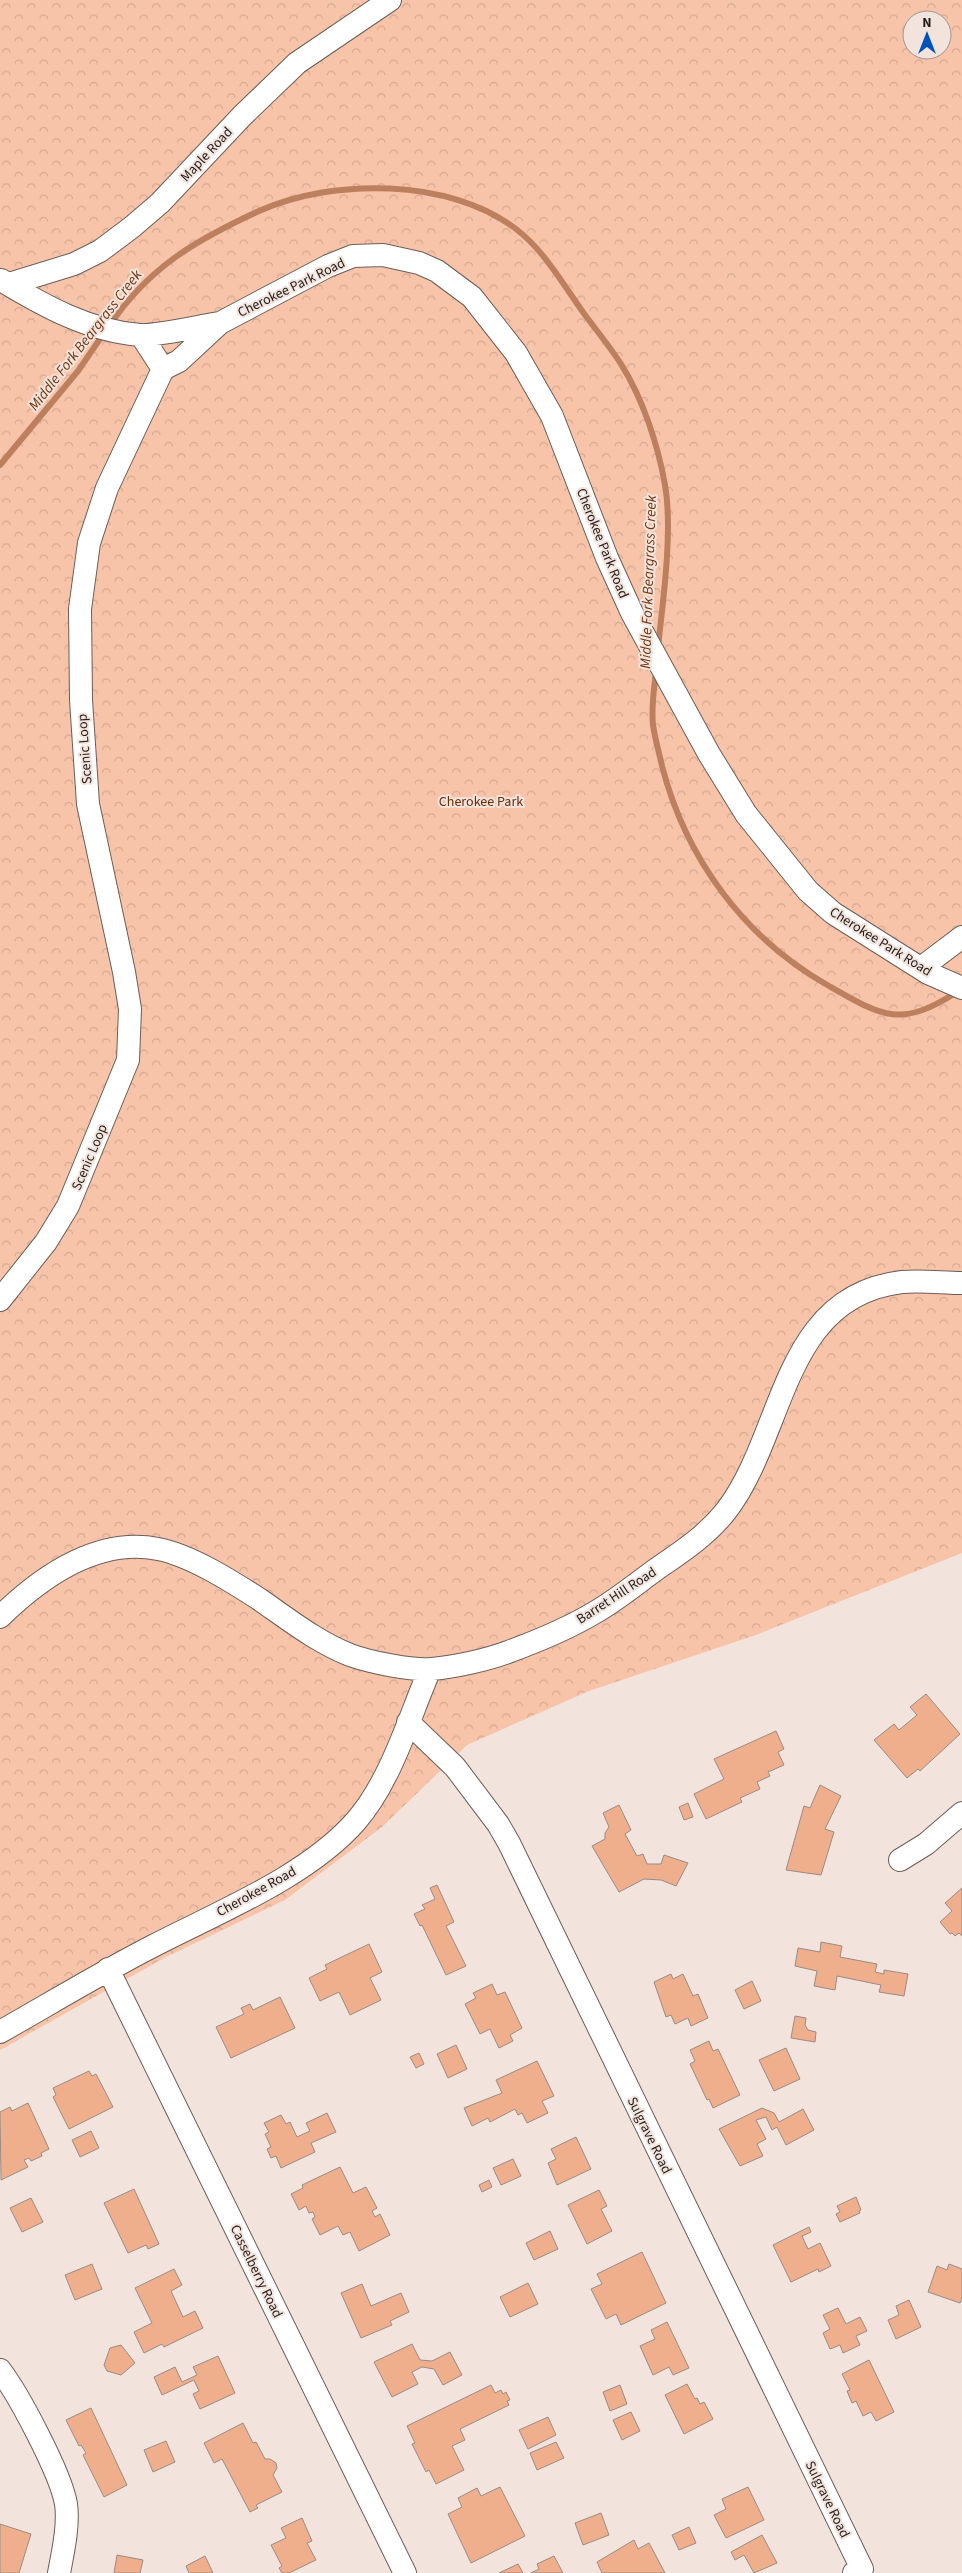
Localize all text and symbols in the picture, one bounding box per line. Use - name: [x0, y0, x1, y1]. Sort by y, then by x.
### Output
- north arrow: [902, 10, 952, 60]
- text: N: [922, 13, 932, 33]
- street label: Maple Road: [176, 123, 237, 187]
- street label: Cherokee Park Road: [234, 253, 349, 323]
- water label: Middle Fork Beargrass Creek: [24, 265, 148, 415]
- street label: Cherokee Park Road: [571, 485, 633, 601]
- water label: Middle Fork Beargrass Creek: [635, 494, 662, 669]
- street label: Scenic Loop: [73, 713, 97, 785]
- park label: Cherokee Park: [439, 792, 523, 812]
- street label: Cherokee Park Road: [825, 902, 935, 981]
- street label: Scenic Loop: [67, 1121, 113, 1194]
- street label: Barret Hill Road: [573, 1562, 660, 1629]
- street label: Cherokee Road: [213, 1862, 300, 1922]
- street label: Sulgrave Road: [622, 2093, 676, 2177]
- street label: Casselberry Road: [225, 2221, 287, 2321]
- street label: Sulgrave Road: [800, 2457, 854, 2541]

